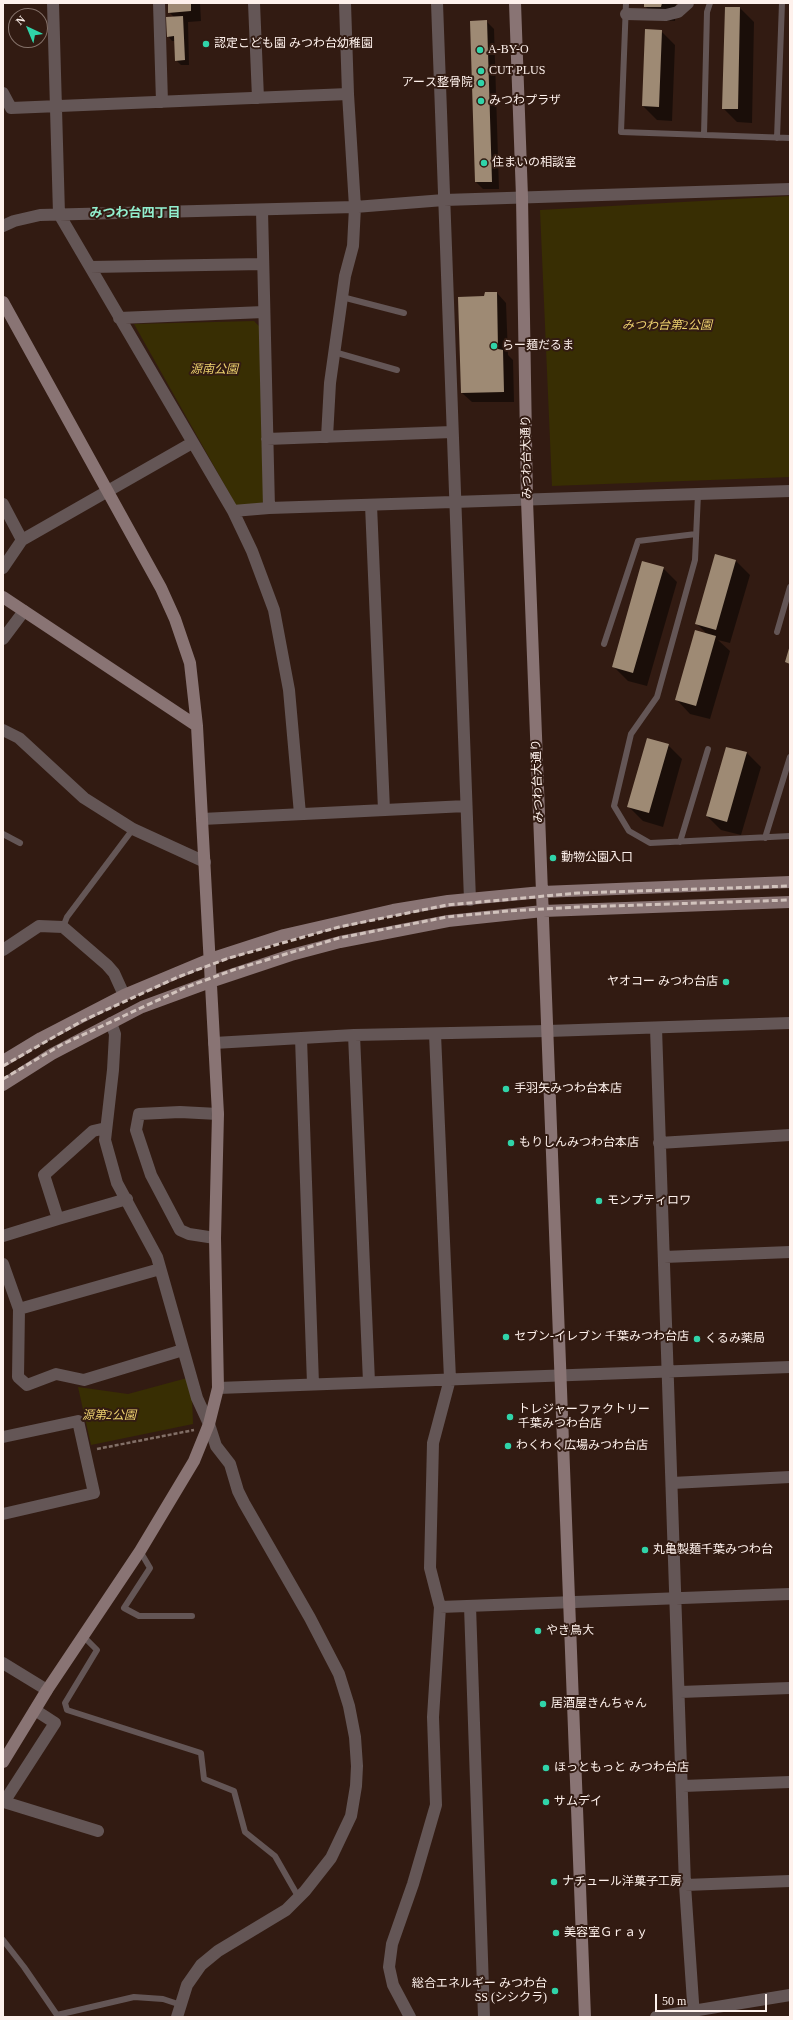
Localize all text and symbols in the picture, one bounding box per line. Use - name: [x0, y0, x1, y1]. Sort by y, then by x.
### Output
- north arrow: [8, 8, 48, 48]
- text: N: [13, 13, 27, 27]
- place label: 認定こども園 みつわ台幼稚園: [214, 37, 373, 51]
- marker: 認定こども園 みつわ台幼稚園: [201, 39, 211, 49]
- place label: A-BY-O: [488, 43, 529, 57]
- marker: A-BY-O: [475, 45, 485, 55]
- place label: CUT PLUS: [489, 64, 545, 78]
- marker: CUT PLUS: [476, 66, 486, 76]
- place label: アース整骨院: [402, 76, 473, 90]
- marker: アース整骨院: [476, 78, 486, 88]
- place label: みつわプラザ: [489, 94, 561, 108]
- marker: みつわプラザ: [476, 96, 486, 106]
- place label: 住まいの相談室: [492, 156, 576, 170]
- marker: 住まいの相談室: [479, 158, 489, 168]
- district label: みつわ台四丁目: [90, 206, 180, 222]
- park label: みつわ台第2公園: [622, 319, 712, 333]
- place label: らー麺だるま: [502, 339, 574, 353]
- marker: らー麺だるま: [489, 341, 499, 351]
- park label: 源南公園: [190, 363, 238, 377]
- street label: みつわ台大通り: [519, 415, 535, 499]
- street label: みつわ台大通り: [529, 739, 547, 823]
- place label: 動物公園入口: [561, 851, 633, 865]
- marker: 動物公園入口: [548, 853, 558, 863]
- place label: ヤオコー みつわ台店: [607, 975, 718, 989]
- marker: ヤオコー みつわ台店: [721, 977, 731, 987]
- place label: 手羽矢みつわ台本店: [514, 1082, 622, 1096]
- marker: 手羽矢みつわ台本店: [501, 1084, 511, 1094]
- place label: もりしんみつわ台本店: [519, 1136, 639, 1150]
- marker: もりしんみつわ台本店: [506, 1138, 516, 1148]
- place label: モンプティロワ: [607, 1194, 691, 1208]
- marker: モンプティロワ: [594, 1196, 604, 1206]
- place label: セブン-イレブン 千葉みつわ台店: [514, 1330, 689, 1344]
- marker: セブン-イレブン 千葉みつわ台店: [501, 1332, 511, 1342]
- place label: くるみ薬局: [705, 1332, 765, 1346]
- marker: くるみ薬局: [692, 1334, 702, 1344]
- place label: トレジャーファクトリー 千葉みつわ台店: [518, 1403, 650, 1431]
- park label: 源第2公園: [82, 1409, 136, 1423]
- marker: トレジャーファクトリー 千葉みつわ台店: [505, 1412, 515, 1422]
- place label: わくわく広場みつわ台店: [516, 1439, 648, 1453]
- marker: わくわく広場みつわ台店: [503, 1441, 513, 1451]
- place label: 丸亀製麺千葉みつわ台: [653, 1543, 773, 1557]
- marker: 丸亀製麺千葉みつわ台: [640, 1545, 650, 1555]
- place label: やき鳥大: [546, 1624, 594, 1638]
- marker: やき鳥大: [533, 1626, 543, 1636]
- place label: 居酒屋きんちゃん: [551, 1697, 647, 1711]
- marker: 居酒屋きんちゃん: [538, 1699, 548, 1709]
- place label: ほっともっと みつわ台店: [554, 1761, 689, 1775]
- marker: ほっともっと みつわ台店: [541, 1763, 551, 1773]
- place label: サムデイ: [554, 1795, 602, 1809]
- marker: サムデイ: [541, 1797, 551, 1807]
- place label: ナチュール洋菓子工房: [562, 1875, 682, 1889]
- marker: ナチュール洋菓子工房: [549, 1877, 559, 1887]
- place label: 美容室Ｇｒａｙ: [564, 1926, 648, 1940]
- marker: 美容室Ｇｒａｙ: [551, 1928, 561, 1938]
- place label: 総合エネルギー みつわ台 SS (シシクラ): [412, 1977, 547, 2005]
- marker: 総合エネルギー みつわ台 SS (シシクラ): [550, 1986, 560, 1996]
- scale bar: [657, 1986, 769, 2012]
- text: 50 m: [662, 1994, 686, 2008]

